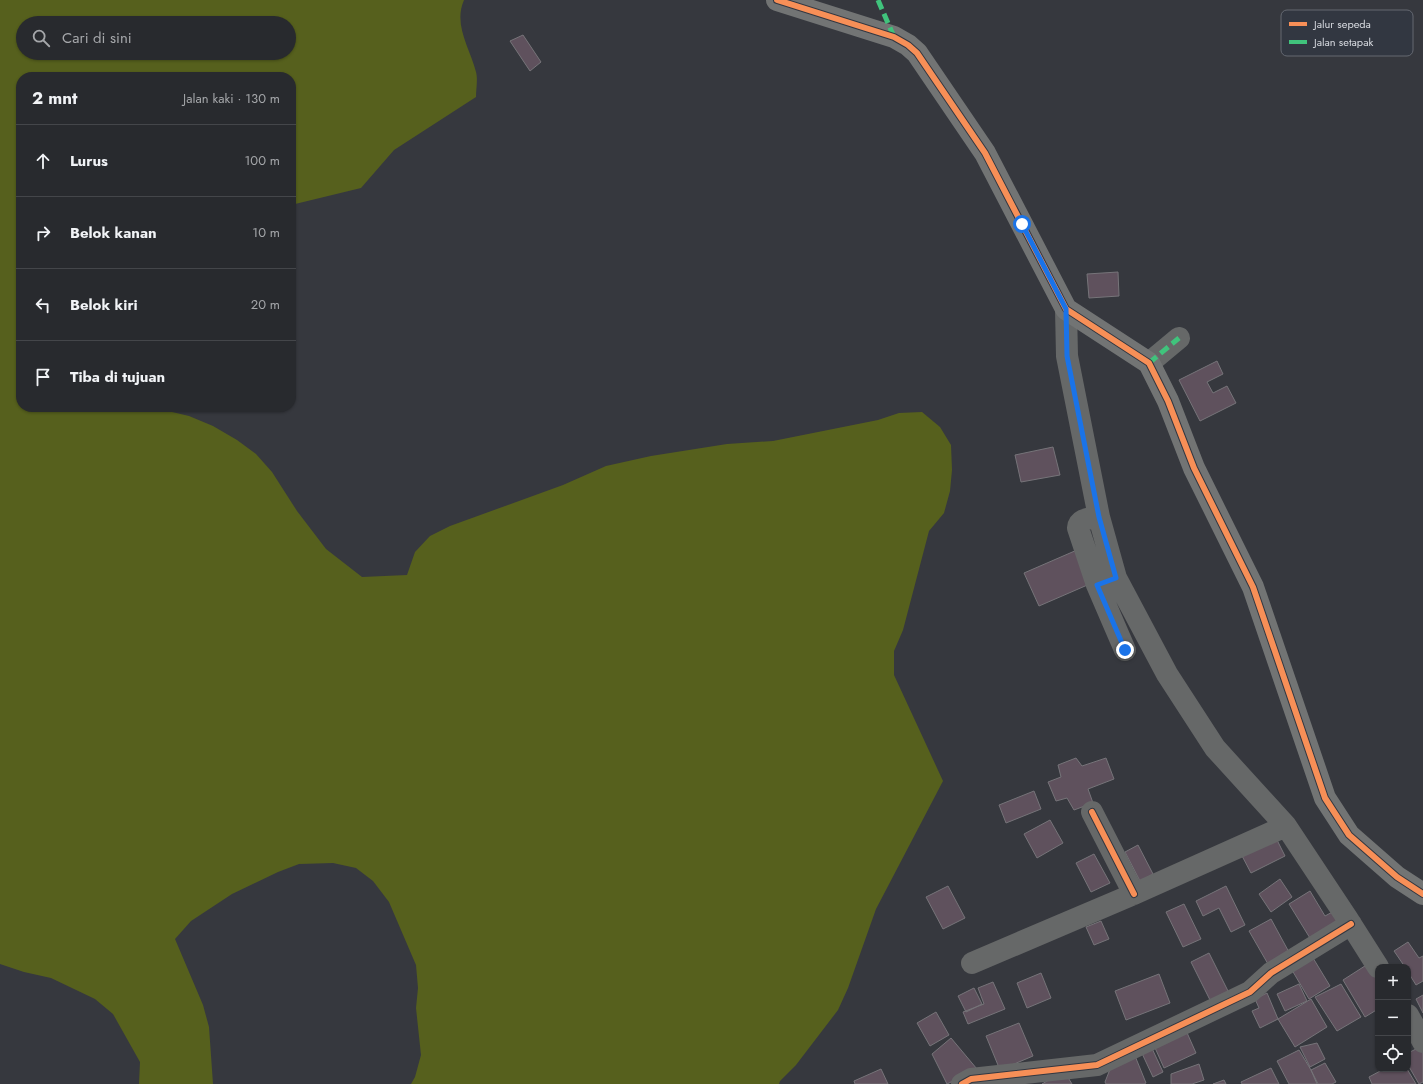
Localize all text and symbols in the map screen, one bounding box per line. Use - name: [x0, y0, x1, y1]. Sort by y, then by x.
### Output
- legend: [1281, 10, 1413, 56]
- search box: [16, 16, 296, 60]
- text: Jalur sepeda: [1312, 16, 1371, 32]
- icon: search: [30, 27, 52, 49]
- text: Cari di sini: [62, 27, 132, 49]
- text: Jalan setapak: [1312, 34, 1373, 50]
- text: 2 mnt: [32, 86, 77, 110]
- text: Jalan kaki · 130 m: [183, 89, 280, 108]
- icon: ahead: [32, 150, 54, 172]
- text: Lurus: [70, 150, 108, 172]
- text: 100 m: [245, 151, 280, 170]
- route start: [1013, 215, 1031, 233]
- icon: right: [32, 222, 54, 244]
- text: Belok kanan: [70, 222, 157, 244]
- text: 10 m: [252, 223, 280, 242]
- icon: left: [32, 294, 54, 316]
- text: Belok kiri: [70, 294, 138, 316]
- text: 20 m: [251, 295, 280, 314]
- icon: arrive: [32, 366, 54, 388]
- text: Tiba di tujuan: [70, 366, 165, 388]
- route end: [1116, 641, 1134, 659]
- map controls: [1375, 964, 1411, 1072]
- button: +: [1375, 964, 1411, 1000]
- button: −: [1375, 1000, 1411, 1036]
- button: locate: [1375, 1036, 1411, 1072]

